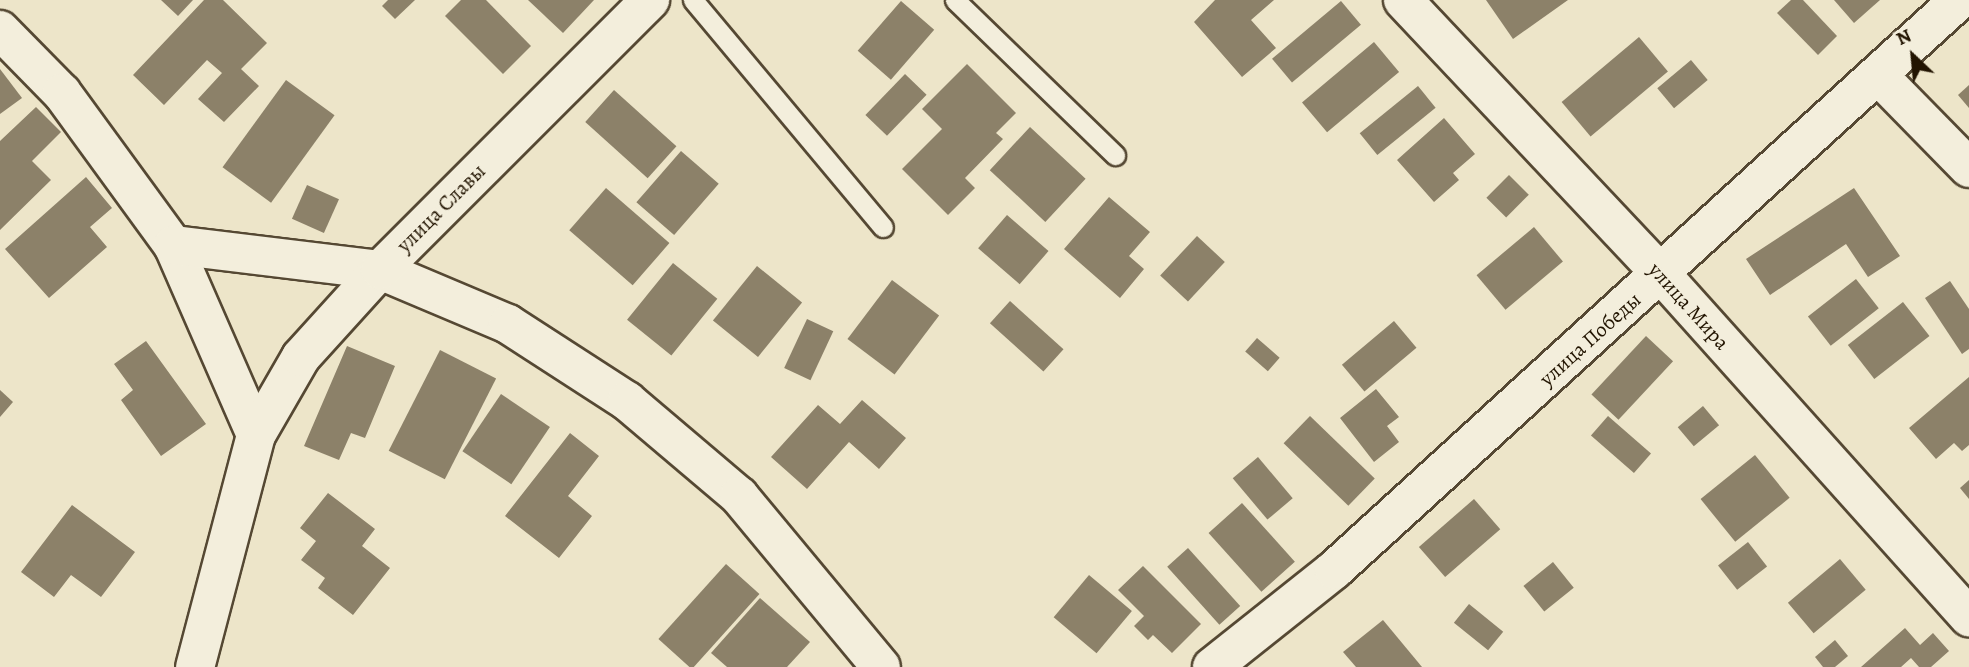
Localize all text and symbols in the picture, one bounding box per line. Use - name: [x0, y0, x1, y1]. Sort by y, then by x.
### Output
- north arrow: [1878, 21, 1948, 91]
- text: N: [1892, 22, 1916, 52]
- street label: улица Славы: [391, 158, 491, 258]
- street label: улица Мира: [1643, 257, 1735, 355]
- street label: улица Победы: [1534, 287, 1646, 391]

